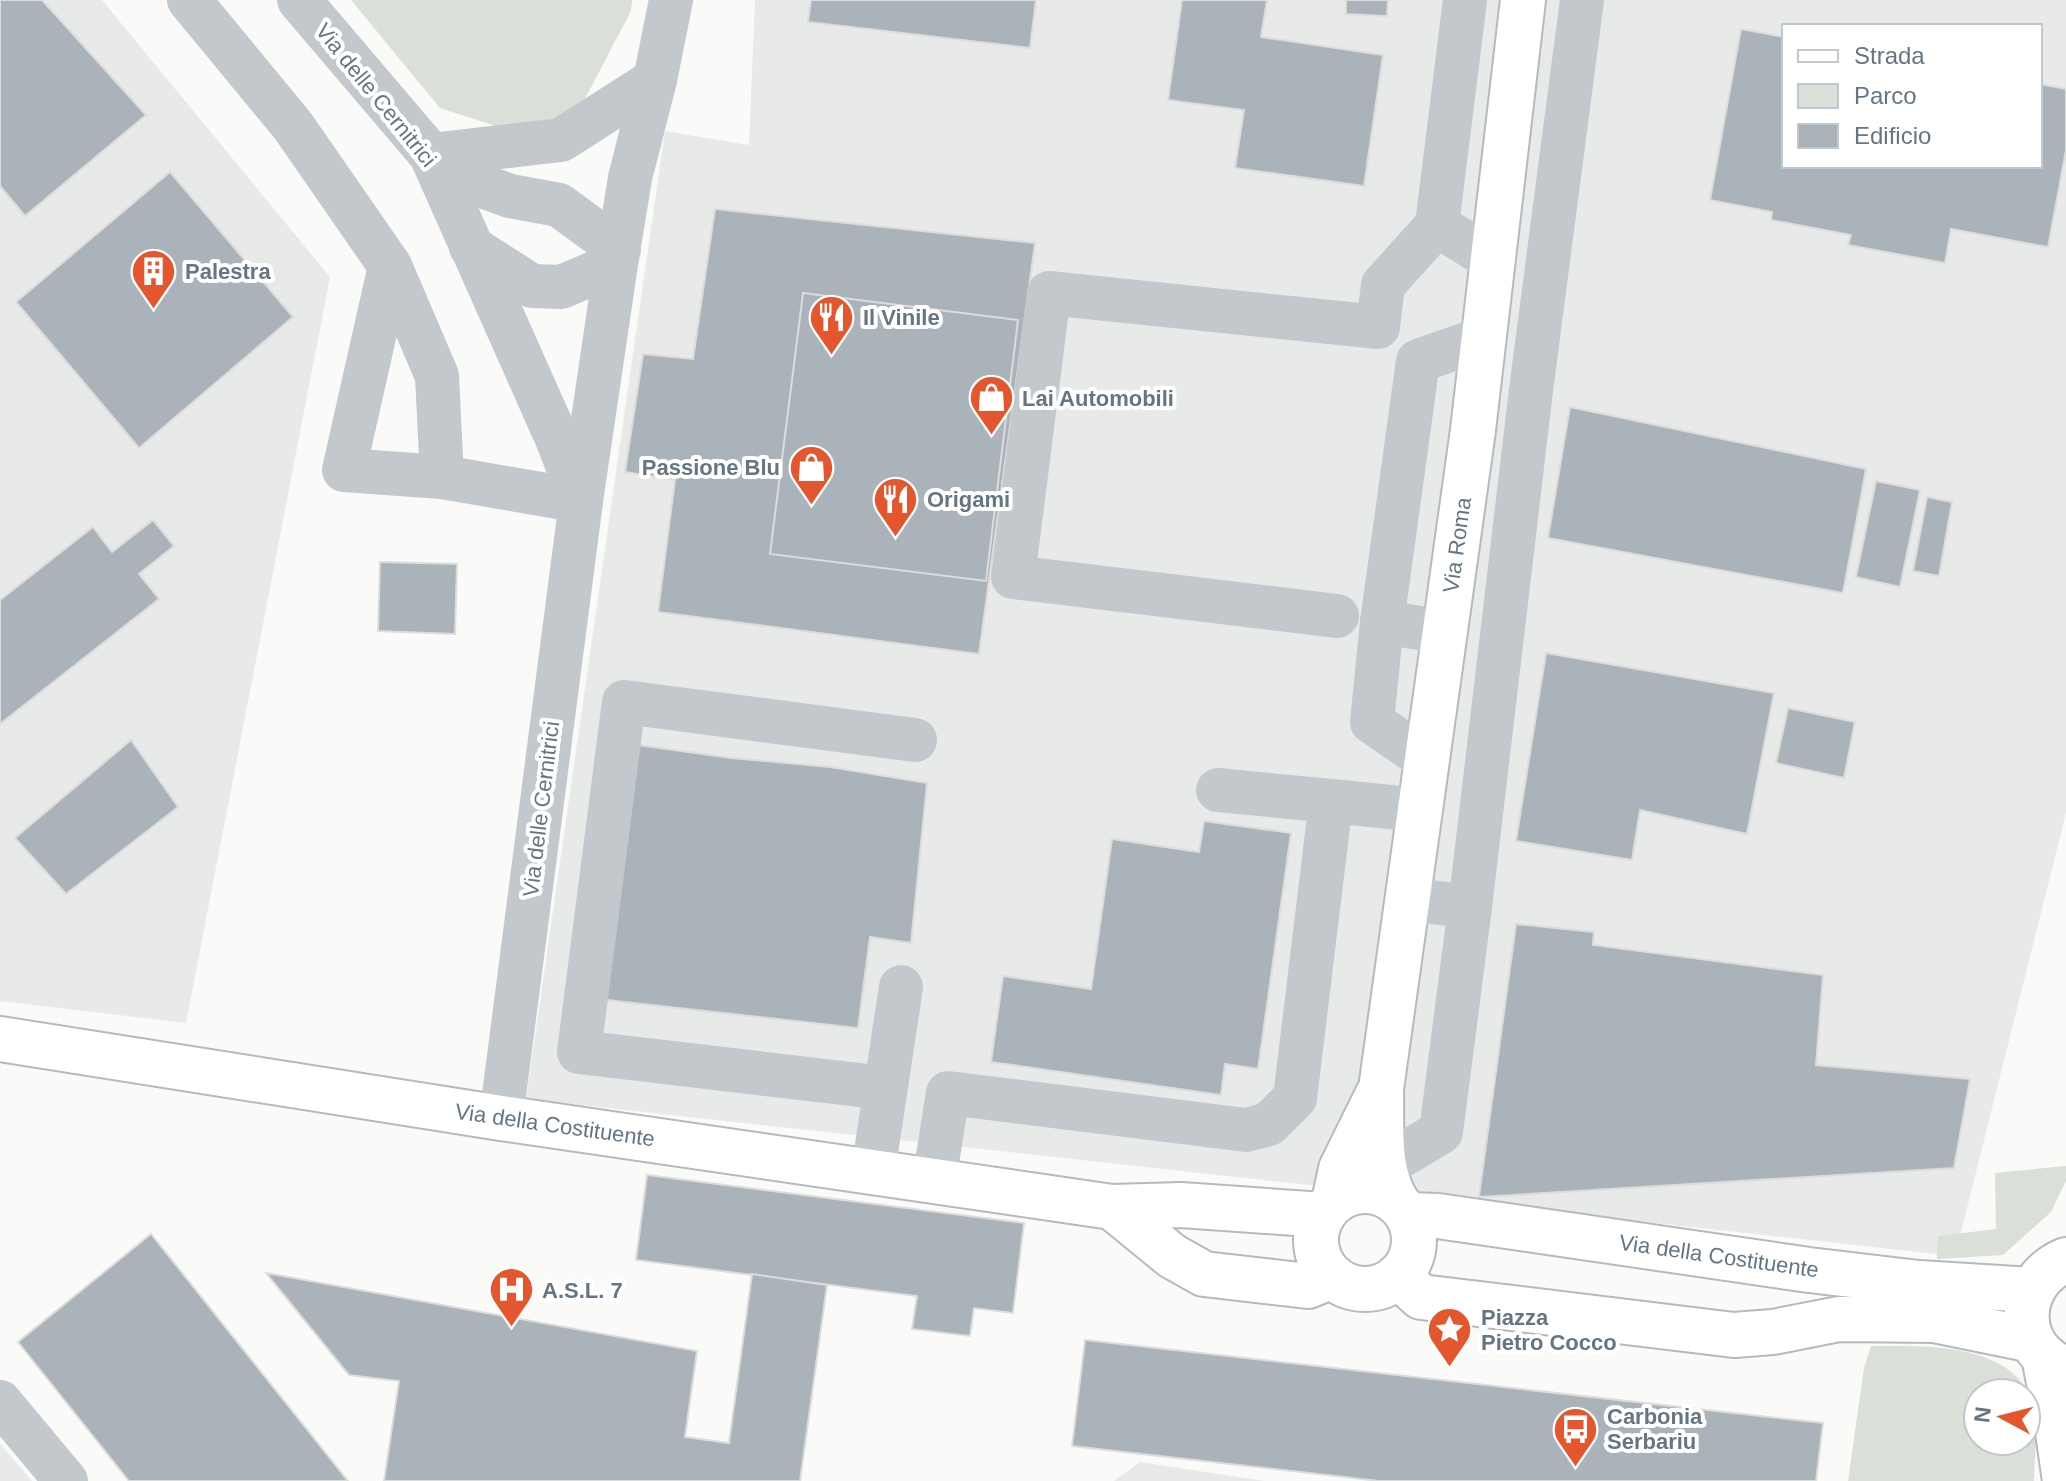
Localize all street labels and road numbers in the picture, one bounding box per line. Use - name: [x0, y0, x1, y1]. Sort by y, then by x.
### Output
- street label: Via delle Cernitrici: [311, 18, 441, 172]
- street label: Via Roma: [1438, 495, 1476, 594]
- street label: Via delle Cernitrici: [518, 720, 564, 898]
- street label: Via della Costituente: [454, 1099, 656, 1151]
- street label: Via della Costituente: [1618, 1230, 1820, 1282]

